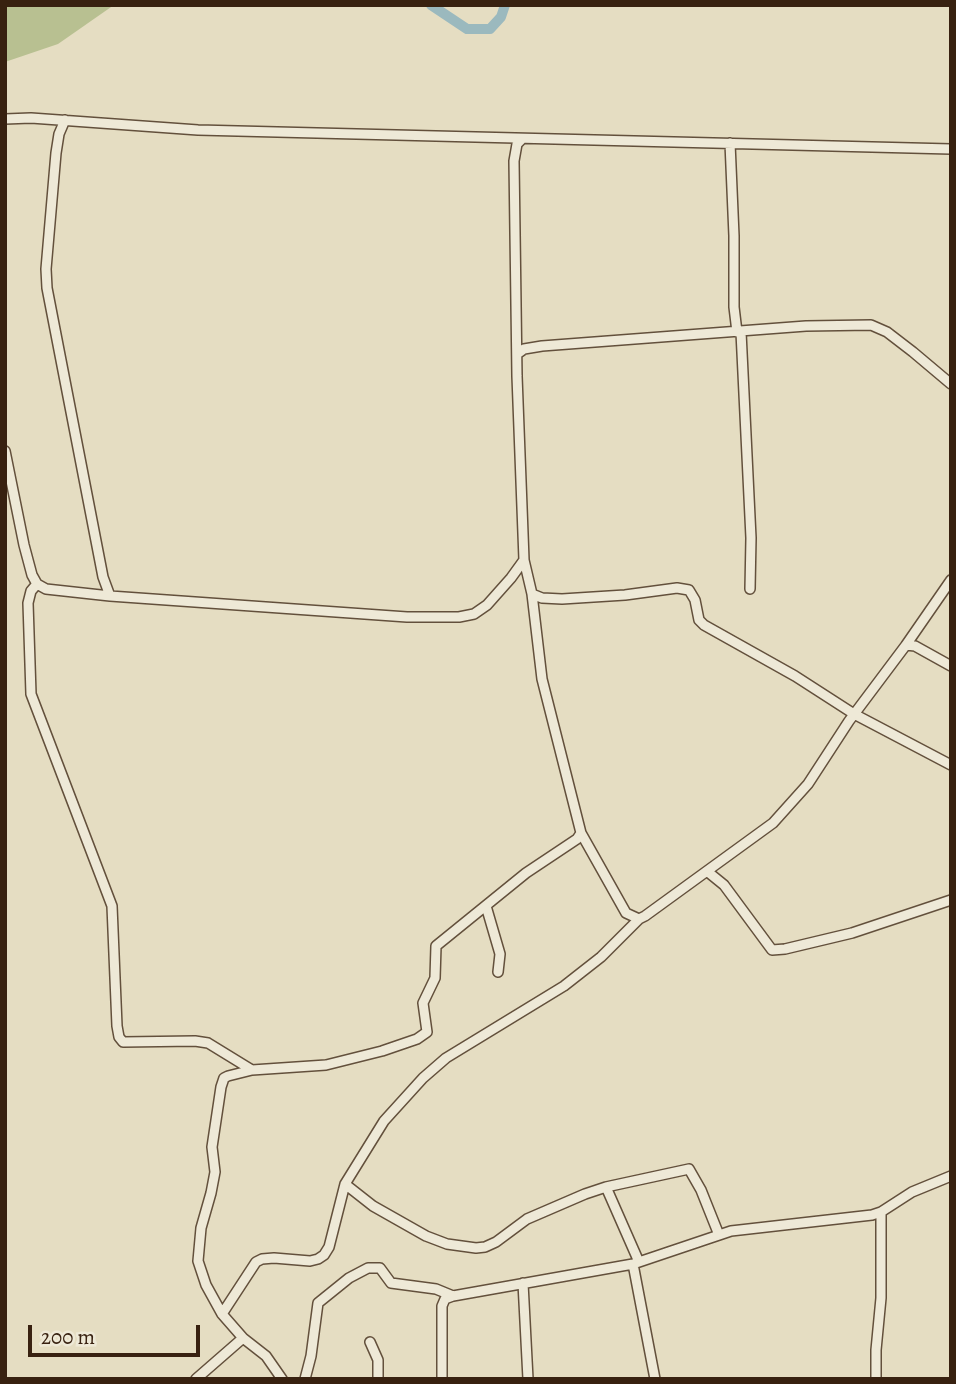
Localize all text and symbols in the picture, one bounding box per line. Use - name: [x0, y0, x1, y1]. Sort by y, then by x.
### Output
- scale bar: [32, 1310, 203, 1354]
- text: 200 m: [41, 1323, 95, 1351]

